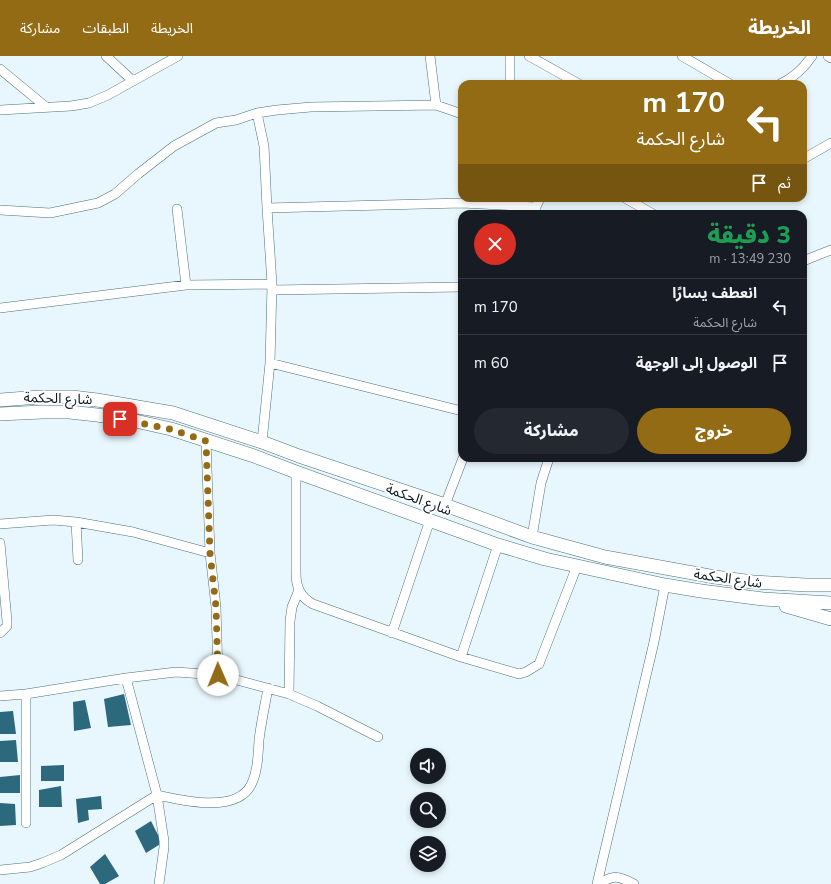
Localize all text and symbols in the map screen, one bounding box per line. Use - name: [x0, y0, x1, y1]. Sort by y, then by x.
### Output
- text: الخريطة: [748, 15, 811, 41]
- text: مشاركة: [20, 19, 60, 38]
- text: الطبقات: [82, 19, 129, 38]
- text: الخريطة: [151, 19, 193, 38]
- text: 170 m: [642, 84, 725, 122]
- icon: left: [739, 96, 791, 148]
- text: شارع الحكمة: [637, 127, 725, 151]
- icon: arrive: [748, 172, 770, 194]
- text: ثم: [778, 173, 791, 193]
- text: 3 دقيقة: [707, 219, 791, 251]
- button: close: [474, 223, 516, 265]
- text: 230 m · 13:49: [709, 250, 791, 268]
- text: انعطف يسارًا: [672, 283, 757, 303]
- icon: left: [769, 296, 791, 318]
- text: 170 m: [474, 297, 518, 317]
- text: شارع الحكمة: [693, 314, 757, 332]
- icon: arrive: [769, 352, 791, 374]
- text: 60 m: [474, 353, 509, 373]
- text: الوصول إلى الوجهة: [636, 353, 757, 373]
- street label: شارع الحكمة: [23, 388, 93, 410]
- pin: [103, 402, 137, 436]
- icon: arrive: [109, 408, 131, 430]
- button: مشاركة: [474, 408, 629, 454]
- button: خروج: [637, 408, 791, 454]
- street label: شارع الحكمة: [383, 479, 454, 521]
- street label: شارع الحكمة: [692, 564, 763, 594]
- position arrow: [197, 654, 239, 696]
- map controls: [410, 748, 446, 872]
- button: sound: [410, 748, 446, 784]
- button: search: [410, 792, 446, 828]
- button: layers: [410, 836, 446, 872]

